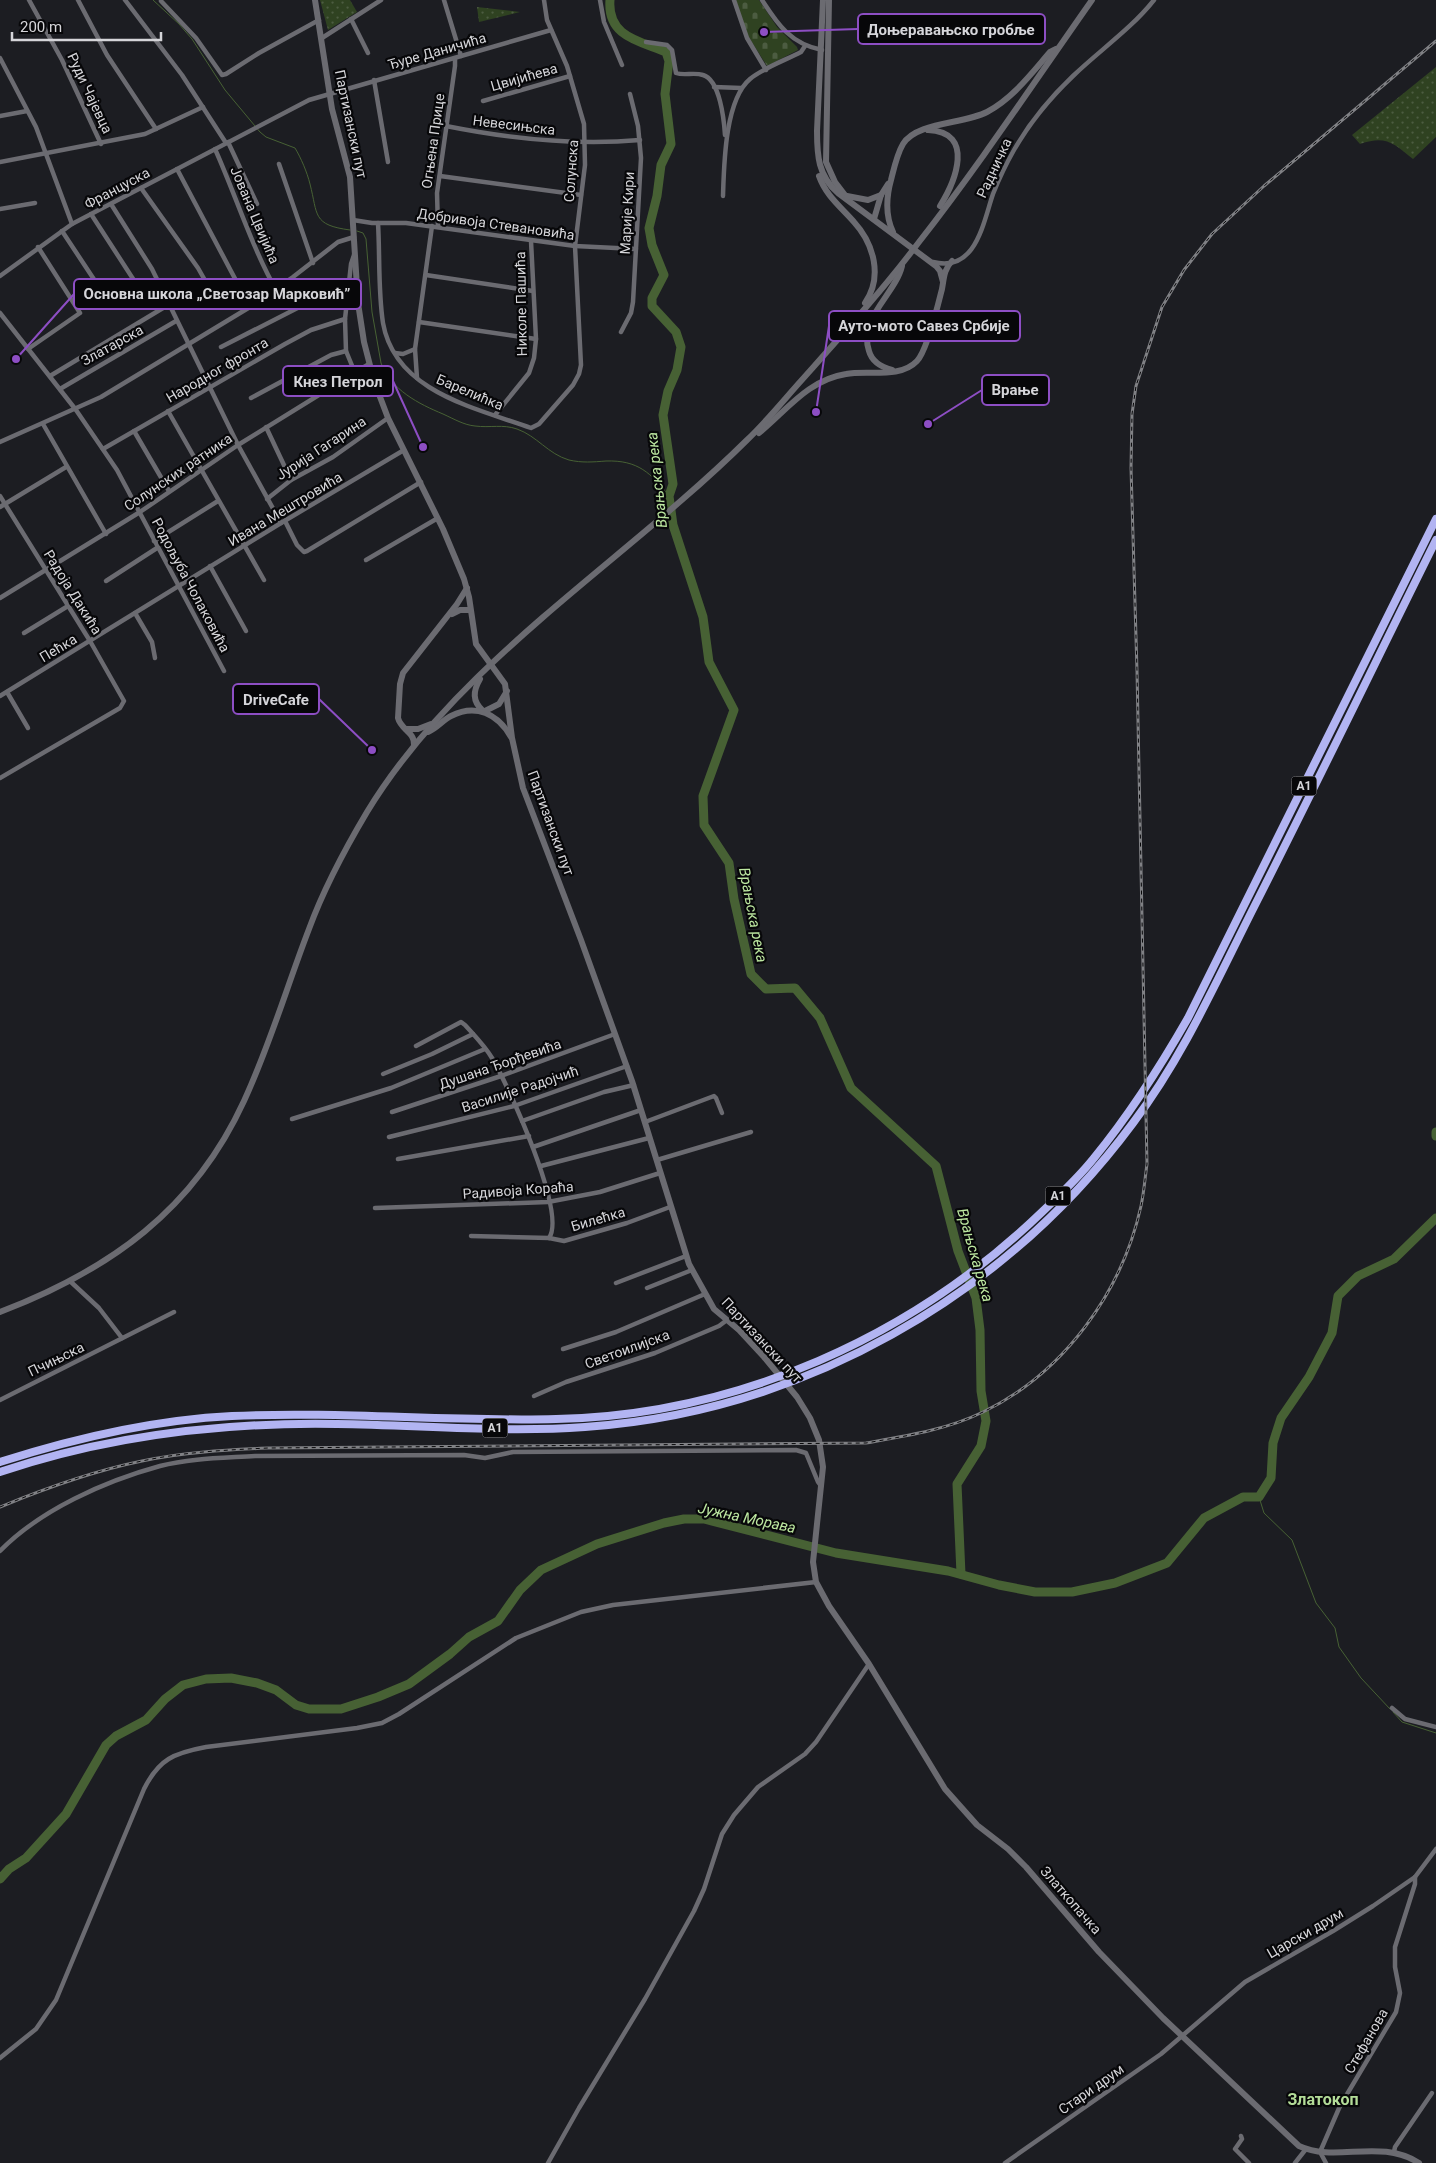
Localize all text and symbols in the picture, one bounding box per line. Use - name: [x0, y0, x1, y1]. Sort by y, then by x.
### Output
- scale bar: [12, 10, 161, 42]
- callout: Доњеравањско гробље: [858, 14, 1045, 44]
- text: 200 m: [20, 18, 62, 36]
- text: Доњеравањско гробље: [867, 21, 1035, 39]
- street label: Ђуре Даничића: [386, 29, 488, 73]
- street label: Руди Чајевца: [64, 50, 116, 136]
- street label: Цвијићева: [489, 60, 559, 94]
- street label: Партизански пут: [332, 68, 370, 180]
- street label: Огњена Прице: [418, 92, 448, 190]
- street label: Невесињска: [472, 112, 556, 138]
- street label: Радничка: [973, 136, 1015, 200]
- street label: Солунска: [561, 139, 581, 203]
- street label: Француска: [82, 164, 152, 212]
- street label: Јована Цвијића: [227, 164, 283, 266]
- street label: Марије Кири: [617, 171, 637, 255]
- street label: Добривоја Стевановића: [416, 205, 576, 243]
- street label: Николе Пашића: [512, 251, 530, 357]
- callout: Основна школа „Светозар Марковић”: [74, 279, 361, 309]
- text: Основна школа „Светозар Марковић”: [84, 285, 350, 303]
- callout: Ауто-мото Савез Србије: [829, 311, 1020, 341]
- text: Ауто-мото Савез Србије: [838, 317, 1010, 335]
- street label: Златарска: [78, 321, 146, 369]
- street label: Народног фронта: [163, 334, 271, 406]
- callout: Кнез Петрол: [283, 366, 393, 396]
- street label: Барелићка: [434, 371, 506, 413]
- text: Кнез Петрол: [293, 373, 383, 391]
- callout: Врање: [982, 375, 1049, 405]
- text: Врање: [991, 381, 1039, 399]
- street label: Јурија Гагарина: [273, 413, 369, 483]
- street label: Солунских ратника: [121, 430, 235, 514]
- water label: Врањска река: [643, 431, 671, 529]
- street label: Ивана Мештровића: [225, 469, 345, 549]
- street label: Родољуба Чолаковића: [149, 515, 233, 655]
- street label: Радоја Дакића: [41, 547, 105, 637]
- street label: Пећка: [37, 631, 79, 665]
- callout: DriveCafe: [233, 684, 319, 714]
- text: DriveCafe: [243, 691, 309, 709]
- street label: Партизански пут: [525, 768, 577, 878]
- road number: A1: [1292, 776, 1316, 796]
- water label: Врањска река: [735, 866, 771, 964]
- street label: Душана Ђорђевића: [437, 1036, 563, 1092]
- street label: Василије Радојчић: [460, 1063, 580, 1115]
- street label: Радивоја Кораћа: [462, 1178, 574, 1202]
- road number: A1: [1046, 1186, 1070, 1206]
- street label: Билећка: [569, 1204, 627, 1234]
- water label: Врањска река: [953, 1206, 997, 1304]
- street label: Партизански пут: [718, 1294, 806, 1386]
- street label: Светоилијска: [582, 1326, 672, 1372]
- street label: Пчињска: [25, 1339, 87, 1379]
- road number: A1: [482, 1419, 508, 1438]
- water label: Јужна Морава: [697, 1499, 798, 1537]
- street label: Златкопачка: [1037, 1863, 1105, 1937]
- street label: Царски друм: [1264, 1905, 1346, 1961]
- street label: Стефанова: [1341, 2006, 1391, 2076]
- street label: Стари друм: [1055, 2061, 1127, 2117]
- district label: Златокоп: [1287, 2090, 1359, 2109]

